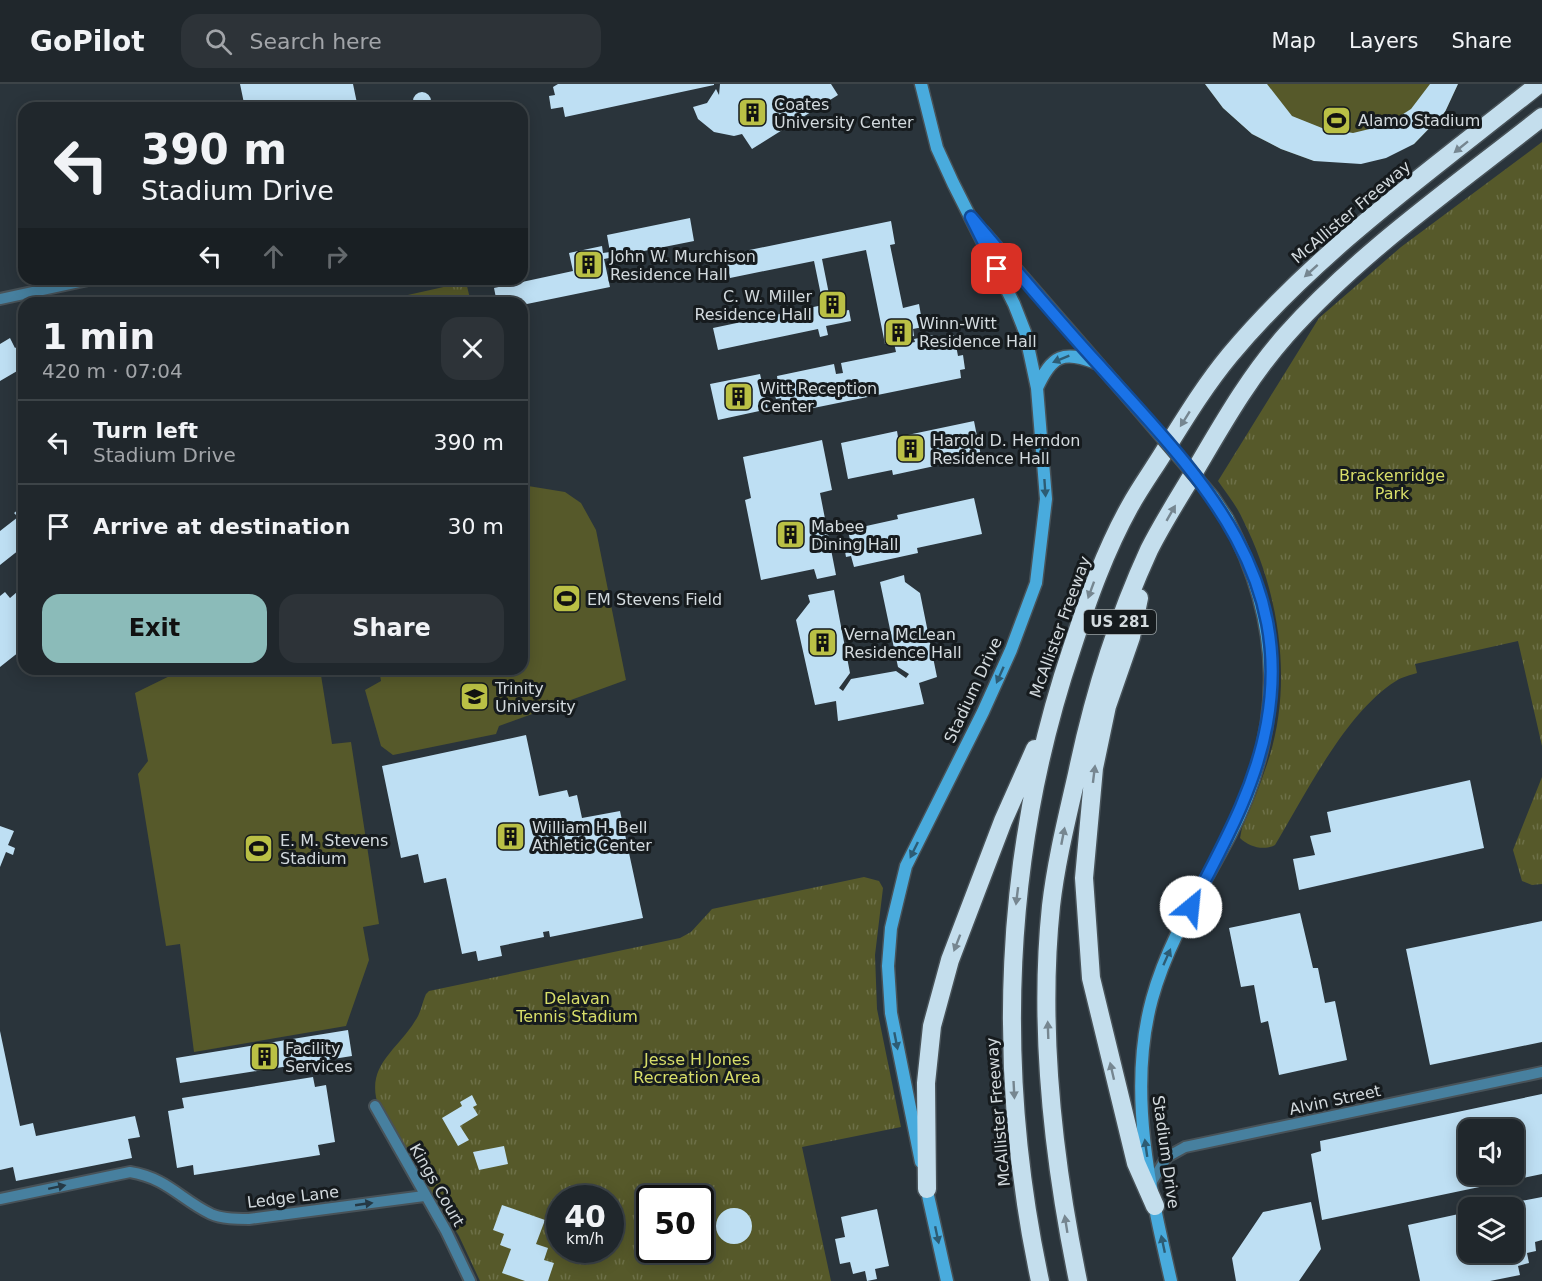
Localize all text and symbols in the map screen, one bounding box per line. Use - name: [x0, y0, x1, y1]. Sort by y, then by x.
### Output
- search box: [181, 14, 601, 68]
- text: GoPilot: [30, 25, 145, 58]
- icon: search: [202, 25, 235, 58]
- text: Search here: [250, 29, 382, 54]
- text: Map: [1272, 29, 1316, 53]
- text: Layers: [1349, 29, 1418, 53]
- text: Share: [1451, 29, 1512, 53]
- place label: Coates University Center: [774, 95, 914, 132]
- building icon: Coates University Center: [737, 97, 769, 129]
- sports icon: Alamo Stadium: [1321, 104, 1353, 136]
- place label: Alamo Stadium: [1358, 111, 1480, 130]
- text: 390 m: [141, 125, 287, 174]
- icon: left: [42, 126, 120, 204]
- one-way arrow: [1453, 140, 1469, 153]
- street label: McAllister Freeway: [1288, 157, 1414, 267]
- text: Stadium Drive: [141, 175, 334, 206]
- icon: left: [194, 240, 227, 273]
- icon: ahead: [257, 240, 290, 273]
- icon: right: [320, 240, 353, 273]
- pin: [971, 243, 1022, 294]
- place label: John W. Murchison Residence Hall: [609, 247, 756, 284]
- building icon: John W. Murchison Residence Hall: [573, 249, 605, 281]
- icon: arrive: [980, 252, 1013, 285]
- one-way arrow: [1303, 264, 1318, 278]
- place label: C. W. Miller Residence Hall: [694, 287, 812, 324]
- building icon: C. W. Miller Residence Hall: [817, 289, 849, 321]
- place label: Winn-Witt Residence Hall: [919, 314, 1037, 351]
- text: 1 min: [42, 316, 155, 357]
- building icon: Winn-Witt Residence Hall: [882, 316, 914, 348]
- button: close: [441, 317, 504, 380]
- one-way arrow: [1051, 355, 1069, 365]
- text: 420 m · 07:04: [42, 359, 183, 383]
- place label: Witt Reception Center: [760, 379, 877, 416]
- building icon: Witt Reception Center: [723, 381, 755, 413]
- one-way arrow: [1179, 411, 1190, 427]
- text: Turn left: [93, 418, 198, 443]
- icon: left: [42, 426, 75, 459]
- text: 390 m: [434, 430, 504, 455]
- place label: Harold D. Herndon Residence Hall: [932, 431, 1080, 468]
- building icon: Harold D. Herndon Residence Hall: [895, 433, 927, 465]
- text: Stadium Drive: [93, 443, 236, 467]
- park label: Brackenridge Park: [1339, 466, 1445, 503]
- one-way arrow: [1040, 478, 1050, 497]
- one-way arrow: [1165, 505, 1176, 521]
- icon: arrive: [42, 510, 75, 543]
- text: Arrive at destination: [93, 514, 350, 539]
- text: 30 m: [448, 514, 504, 539]
- place label: Mabee Dining Hall: [811, 517, 898, 554]
- building icon: Mabee Dining Hall: [774, 519, 806, 551]
- street label: McAllister Freeway: [1026, 554, 1094, 700]
- one-way arrow: [1086, 581, 1096, 599]
- sports icon: EM Stevens Field: [550, 583, 582, 615]
- place label: EM Stevens Field: [587, 590, 722, 609]
- button: Exit: [42, 594, 267, 663]
- button: Share: [279, 594, 504, 663]
- road number: US 281: [1084, 610, 1156, 634]
- place label: Verna McLean Residence Hall: [844, 625, 962, 662]
- building icon: Verna McLean Residence Hall: [807, 627, 839, 659]
- street label: Stadium Drive: [940, 634, 1006, 746]
- one-way arrow: [995, 667, 1004, 684]
- place label: Trinity University: [494, 679, 576, 716]
- school or university icon: Trinity University: [458, 681, 490, 713]
- one-way arrow: [1089, 764, 1099, 783]
- place label: William H. Bell Athletic Center: [532, 818, 652, 855]
- building icon: William H. Bell Athletic Center: [495, 820, 527, 852]
- one-way arrow: [1059, 826, 1068, 845]
- place label: E. M. Stevens Stadium: [280, 831, 388, 868]
- sports icon: E. M. Stevens Stadium: [243, 833, 275, 865]
- one-way arrow: [909, 842, 918, 859]
- position arrow: [1159, 875, 1223, 939]
- one-way arrow: [1012, 886, 1022, 905]
- one-way arrow: [951, 935, 961, 953]
- one-way arrow: [1162, 948, 1172, 966]
- park label: Delavan Tennis Stadium: [515, 989, 638, 1026]
- one-way arrow: [1043, 1020, 1052, 1039]
- one-way arrow: [892, 1032, 901, 1051]
- street label: McAllister Freeway: [982, 1037, 1014, 1187]
- place label: Facility Services: [285, 1039, 352, 1076]
- building icon: Facility Services: [248, 1041, 280, 1073]
- park label: Jesse H Jones Recreation Area: [633, 1050, 761, 1087]
- one-way arrow: [1106, 1062, 1116, 1080]
- one-way arrow: [1010, 1081, 1019, 1100]
- street label: Alvin Street: [1287, 1081, 1383, 1119]
- street label: Stadium Drive: [1149, 1094, 1183, 1210]
- map controls: [1458, 1119, 1524, 1263]
- button: sound: [1458, 1119, 1524, 1185]
- one-way arrow: [1142, 1139, 1151, 1158]
- street label: Kings Court: [406, 1140, 468, 1230]
- one-way arrow: [48, 1182, 67, 1191]
- street label: Ledge Lane: [246, 1182, 340, 1212]
- speed limit sign: 50: [636, 1185, 714, 1263]
- button: layers: [1458, 1197, 1524, 1263]
- one-way arrow: [354, 1199, 373, 1208]
- text: 40: [564, 1199, 606, 1234]
- one-way arrow: [1062, 1214, 1071, 1233]
- one-way arrow: [933, 1226, 942, 1245]
- text: km/h: [566, 1230, 604, 1248]
- one-way arrow: [1158, 1234, 1167, 1253]

